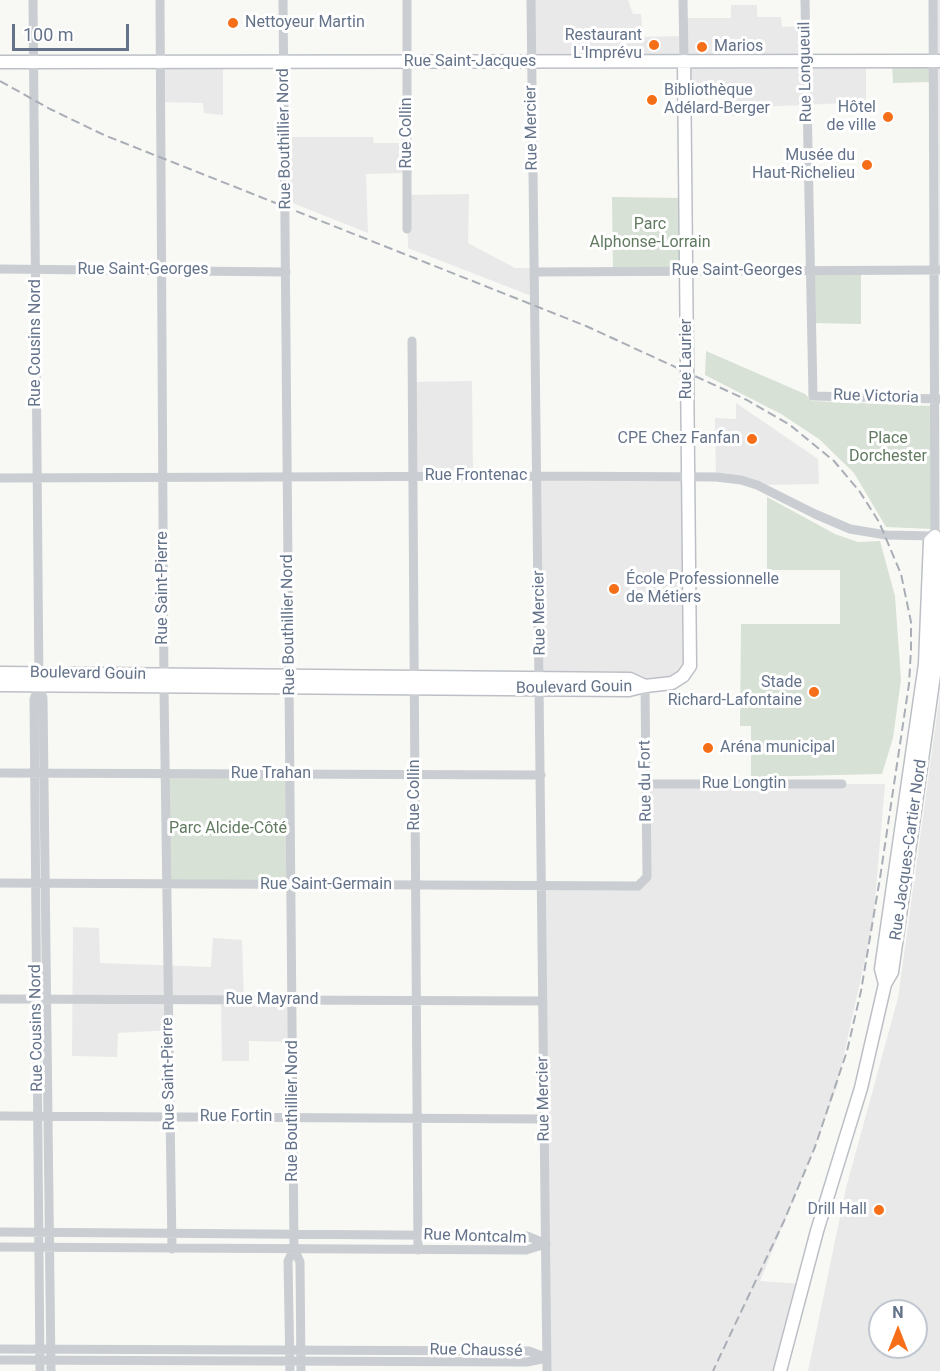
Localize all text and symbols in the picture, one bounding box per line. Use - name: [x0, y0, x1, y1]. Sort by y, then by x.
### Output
- scale bar: [15, 12, 132, 50]
- place label: Nettoyeur Martin: [245, 13, 365, 33]
- marker: Nettoyeur Martin: [226, 16, 240, 30]
- street label: Rue Longueuil: [796, 22, 816, 122]
- text: 100 m: [23, 24, 74, 45]
- place label: Restaurant L'Imprévu: [565, 26, 642, 64]
- place label: Marios: [714, 37, 763, 57]
- marker: Restaurant L'Imprévu: [647, 38, 661, 52]
- marker: Marios: [695, 40, 709, 54]
- street label: Rue Saint-Jacques: [404, 52, 536, 72]
- street label: Rue Bouthillier Nord: [274, 68, 296, 210]
- place label: Bibliothèque Adélard-Berger: [664, 81, 770, 119]
- street label: Rue Mercier: [522, 85, 542, 171]
- marker: Bibliothèque Adélard-Berger: [645, 93, 659, 107]
- street label: Rue Collin: [397, 97, 417, 169]
- place label: Hôtel de ville: [827, 98, 876, 136]
- marker: Hôtel de ville: [881, 110, 895, 124]
- place label: Musée du Haut-Richelieu: [752, 146, 855, 184]
- marker: Musée du Haut-Richelieu: [860, 158, 874, 172]
- park label: Parc Alphonse-Lorrain: [590, 215, 710, 253]
- street label: Rue Saint-Georges: [77, 260, 209, 280]
- street label: Rue Saint-Georges: [671, 261, 803, 281]
- street label: Rue Cousins Nord: [26, 279, 46, 407]
- street label: Rue Laurier: [677, 319, 697, 399]
- street label: Rue Victoria: [833, 386, 919, 408]
- place label: CPE Chez Fanfan: [618, 429, 740, 449]
- park label: Place Dorchester: [849, 429, 927, 467]
- marker: CPE Chez Fanfan: [745, 432, 759, 446]
- street label: Rue Frontenac: [425, 466, 527, 486]
- street label: Rue Saint-Pierre: [153, 531, 173, 645]
- street label: Rue Bouthillier Nord: [278, 554, 300, 696]
- street label: Rue Mercier: [530, 570, 550, 656]
- place label: École Professionnelle de Métiers: [626, 570, 779, 608]
- marker: École Professionnelle de Métiers: [607, 582, 621, 596]
- street label: Boulevard Gouin: [30, 663, 146, 685]
- place label: Stade Richard-Lafontaine: [668, 673, 802, 711]
- street label: Boulevard Gouin: [516, 677, 632, 699]
- marker: Stade Richard-Lafontaine: [807, 685, 821, 699]
- place label: Aréna municipal: [720, 738, 835, 758]
- street label: Rue du Fort: [636, 740, 656, 822]
- marker: Aréna municipal: [701, 741, 715, 755]
- street label: Rue Jacques-Cartier Nord: [887, 758, 931, 942]
- street label: Rue Collin: [405, 759, 425, 831]
- street label: Rue Trahan: [231, 764, 311, 784]
- street label: Rue Longtin: [702, 774, 786, 794]
- park label: Parc Alcide-Côté: [169, 819, 287, 839]
- street label: Rue Saint-Germain: [260, 875, 392, 895]
- street label: Rue Cousins Nord: [26, 964, 48, 1092]
- street label: Rue Mayrand: [226, 990, 318, 1010]
- street label: Rue Saint-Pierre: [158, 1017, 180, 1131]
- street label: Rue Bouthillier Nord: [283, 1040, 303, 1182]
- street label: Rue Mercier: [534, 1056, 554, 1142]
- street label: Rue Fortin: [200, 1107, 272, 1127]
- place label: Drill Hall: [808, 1200, 867, 1220]
- marker: Drill Hall: [872, 1203, 886, 1217]
- street label: Rue Montcalm: [423, 1226, 527, 1248]
- north arrow: [868, 1299, 928, 1359]
- text: N: [892, 1303, 904, 1322]
- street label: Rue Chaussé: [429, 1341, 523, 1361]

